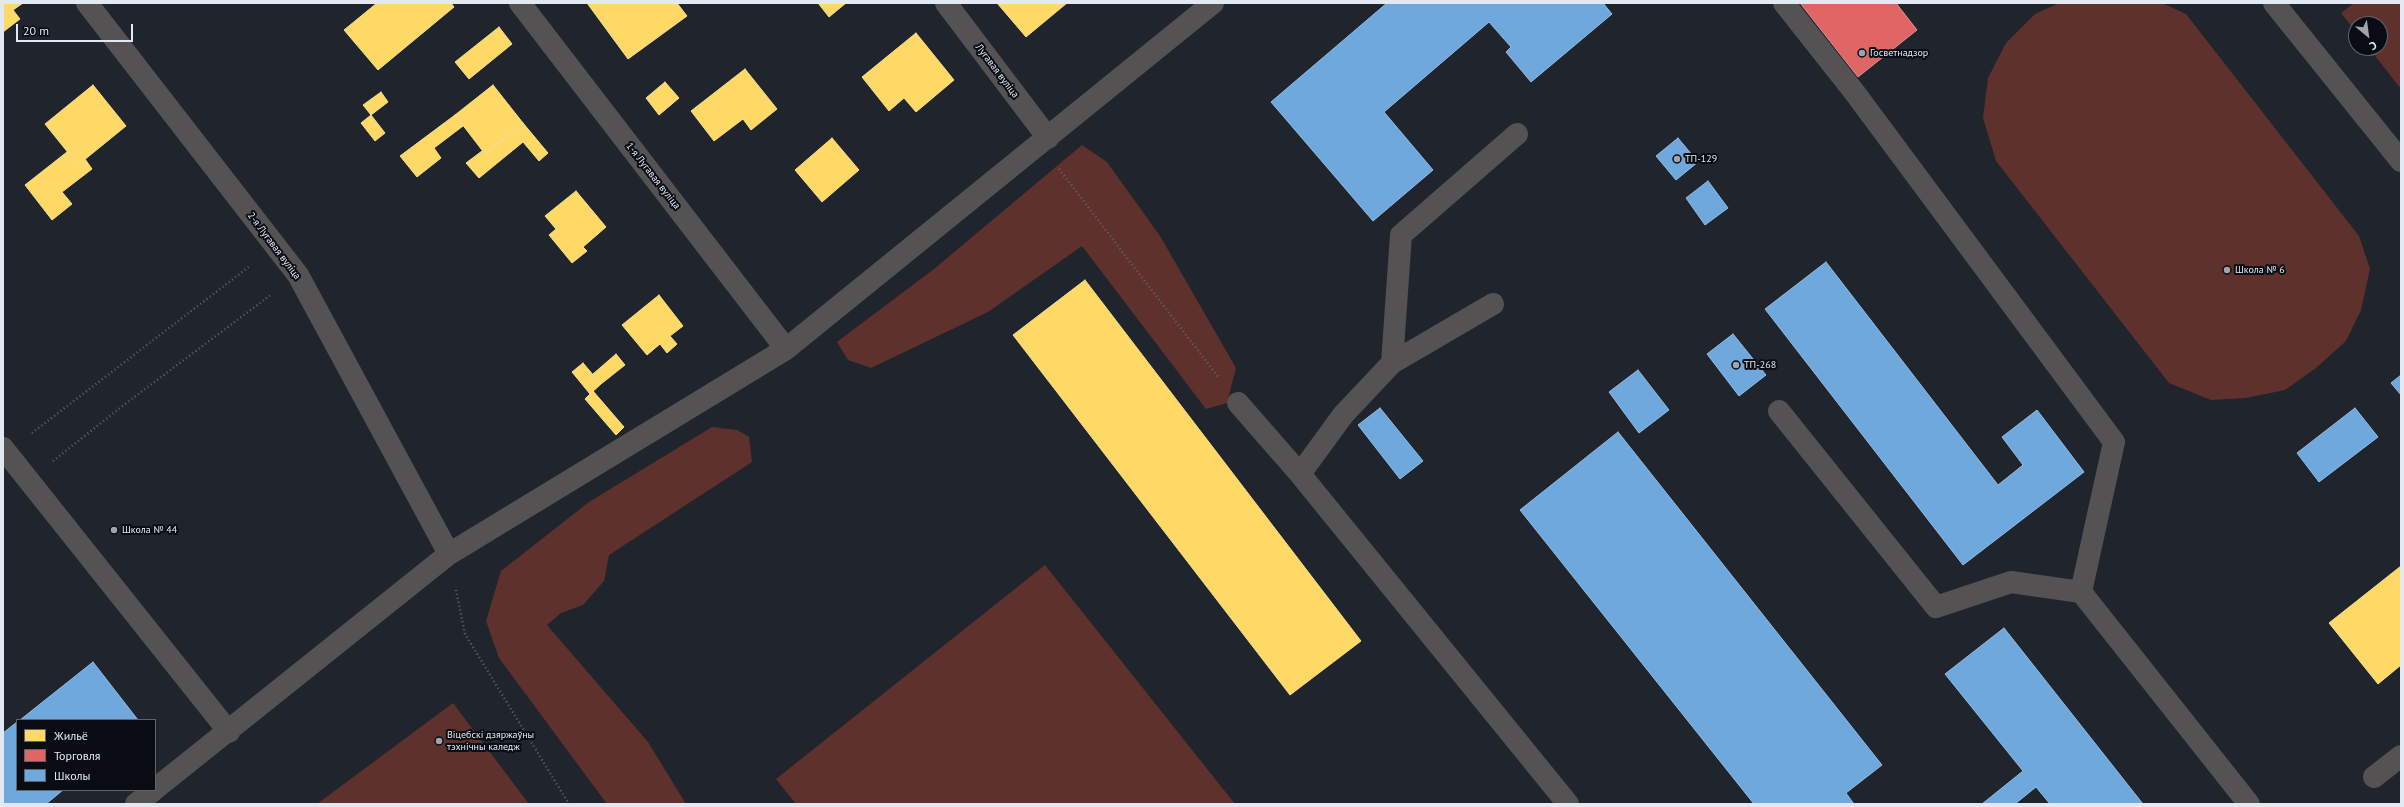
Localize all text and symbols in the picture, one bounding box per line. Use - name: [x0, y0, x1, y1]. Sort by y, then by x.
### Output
- scale bar: [18, 16, 135, 42]
- north arrow: [2348, 16, 2388, 56]
- text: 20 m: [23, 23, 49, 38]
- text: С: [2367, 38, 2379, 53]
- street label: Лугавая вуліца: [973, 42, 1021, 100]
- place label: Госветнадзор: [1870, 47, 1928, 59]
- marker: Госветнадзор: [1857, 48, 1867, 58]
- street label: 1-я Лугавая вуліца: [623, 140, 683, 212]
- place label: ТП-129: [1685, 153, 1717, 165]
- marker: ТП-129: [1672, 154, 1682, 164]
- street label: 2-я Лугавая вуліца: [245, 210, 303, 282]
- place label: Школа № 6: [2235, 264, 2285, 276]
- marker: Школа № 6: [2222, 265, 2232, 275]
- place label: ТП-268: [1744, 359, 1776, 371]
- marker: ТП-268: [1731, 360, 1741, 370]
- place label: Школа № 44: [122, 524, 177, 536]
- marker: Школа № 44: [109, 525, 119, 535]
- legend: [16, 719, 156, 791]
- text: Жильё: [54, 728, 88, 743]
- place label: Віцебскі дзяржаўны тэхнічны каледж: [447, 729, 534, 752]
- marker: Віцебскі дзяржаўны тэхнічны каледж: [434, 736, 444, 746]
- text: Торговля: [54, 748, 100, 763]
- text: Школы: [54, 768, 90, 783]

